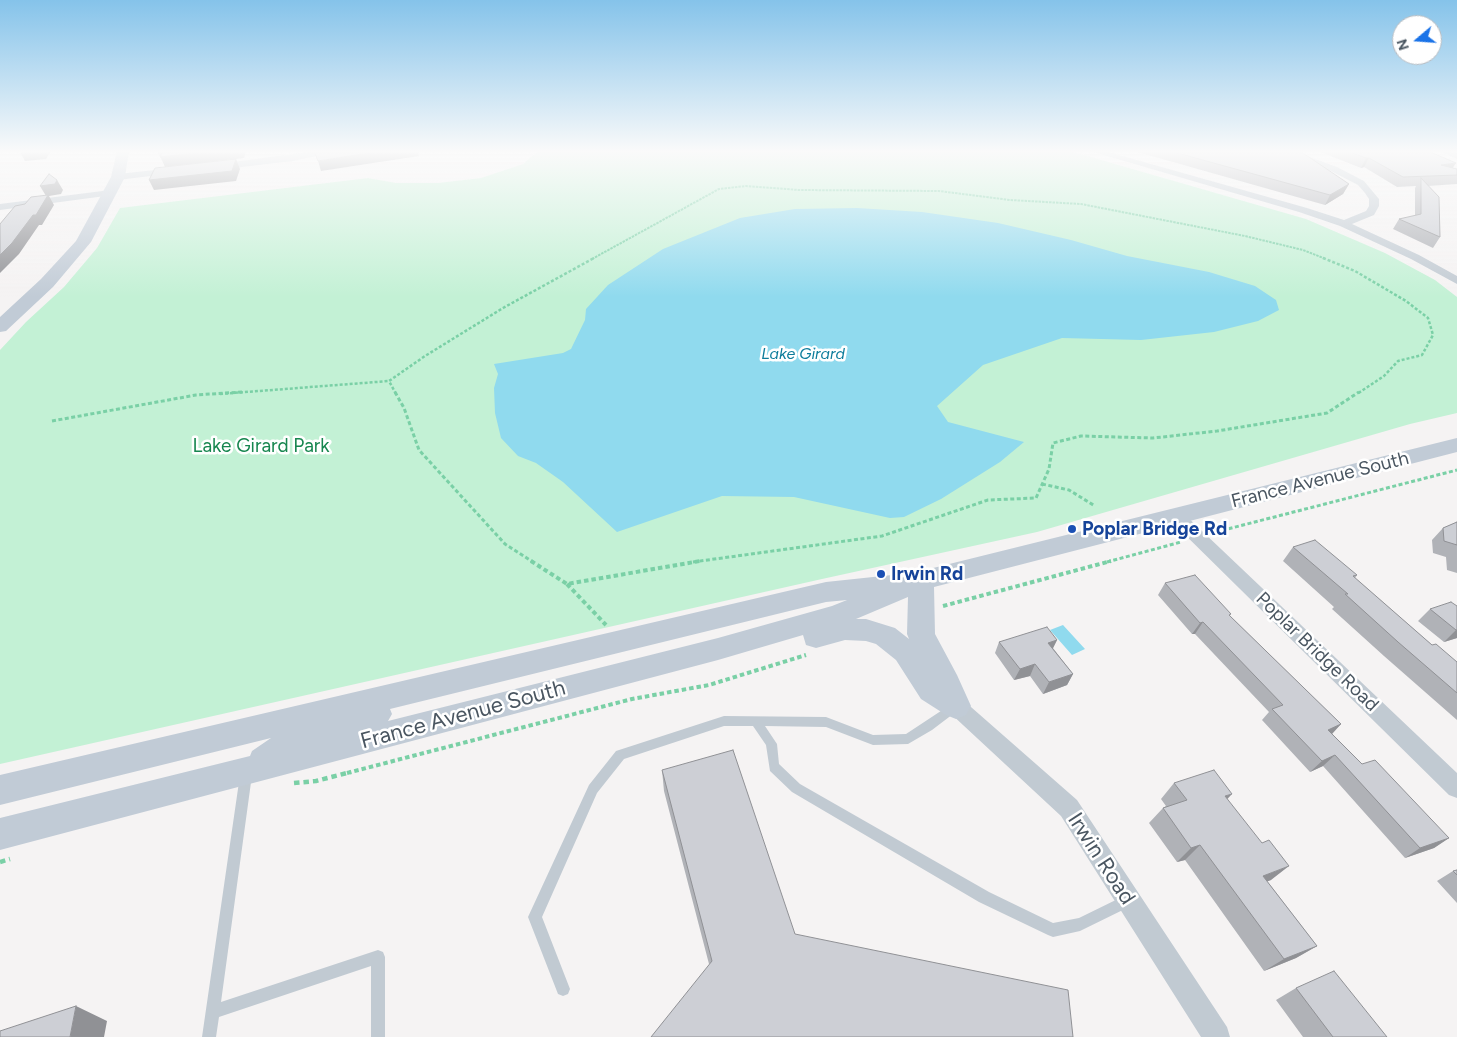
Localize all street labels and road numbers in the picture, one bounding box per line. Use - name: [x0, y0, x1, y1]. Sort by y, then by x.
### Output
- street label: France Avenue South: [1229, 447, 1411, 513]
- street label: Poplar Bridge Road: [1251, 588, 1383, 716]
- street label: France Avenue South: [358, 675, 568, 755]
- street label: Irwin Road: [1062, 808, 1140, 910]

